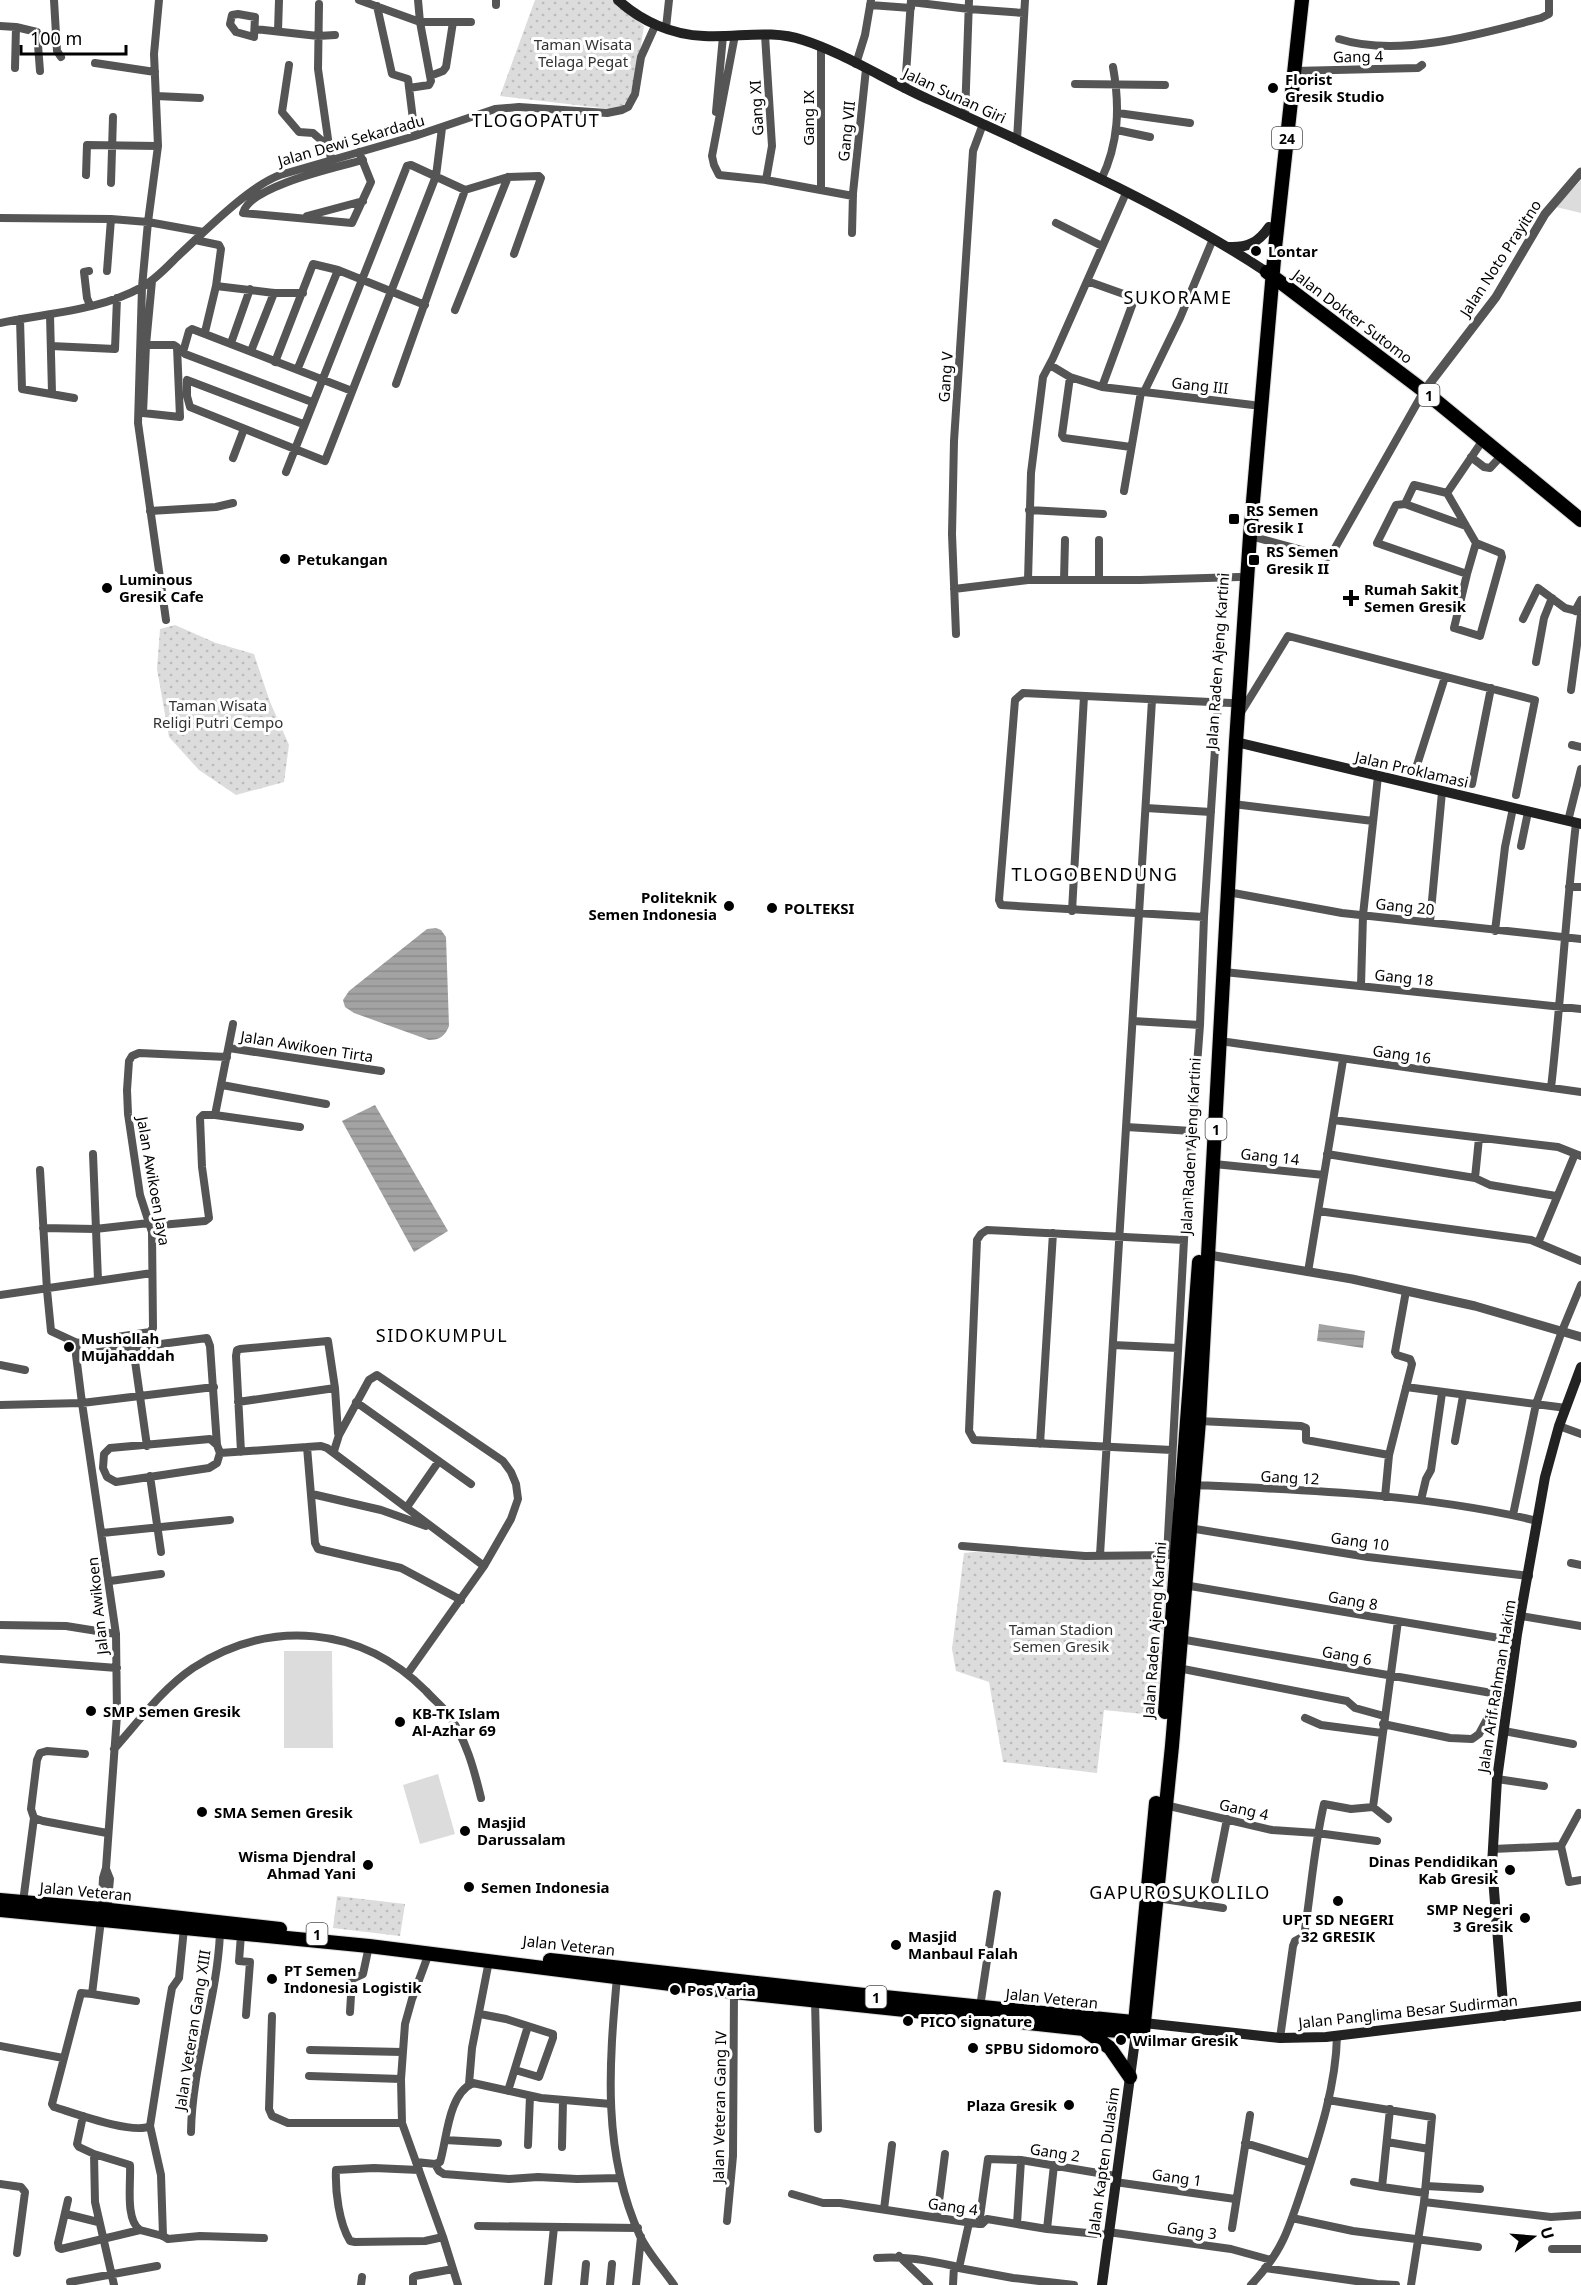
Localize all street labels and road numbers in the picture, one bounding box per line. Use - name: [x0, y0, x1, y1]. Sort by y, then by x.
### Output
- street label: Gang 4: [1333, 46, 1384, 66]
- street label: Jalan Sunan Giri: [899, 62, 1010, 128]
- street label: Gang XI: [745, 80, 767, 136]
- street label: Gang IX: [798, 90, 818, 146]
- street label: Gang VII: [833, 100, 859, 162]
- street label: Jalan Dewi Sekardadu: [273, 109, 427, 171]
- road number: 24: [1272, 127, 1302, 149]
- street label: Jalan Noto Prayitno: [1454, 196, 1545, 322]
- street label: Jalan Dokter Sutomo: [1287, 263, 1417, 368]
- street label: Gang V: [933, 351, 957, 403]
- street label: Gang III: [1171, 372, 1229, 398]
- road number: 1: [1418, 384, 1440, 406]
- street label: Jalan Raden Ajeng Kartini: [1201, 572, 1233, 752]
- street label: Jalan Proklamasi: [1351, 746, 1471, 792]
- street label: Gang 20: [1375, 893, 1435, 919]
- street label: Gang 18: [1374, 964, 1434, 990]
- street label: Jalan Awikoen Tirta: [237, 1025, 375, 1066]
- street label: Gang 16: [1371, 1040, 1433, 1068]
- street label: Jalan Raden Ajeng Kartini: [1175, 1057, 1205, 1237]
- street label: Jalan Awikoen Jaya: [132, 1113, 175, 1247]
- road number: 1: [1206, 1118, 1226, 1140]
- street label: Gang 14: [1240, 1143, 1301, 1169]
- street label: Gang 12: [1260, 1465, 1320, 1489]
- street label: Gang 10: [1329, 1527, 1391, 1555]
- street label: Jalan Raden Ajeng Kartini: [1138, 1541, 1170, 1721]
- street label: Jalan Awikoen: [82, 1556, 112, 1658]
- street label: Gang 8: [1326, 1586, 1380, 1614]
- street label: Jalan Arif Rahman Hakim: [1472, 1598, 1520, 1776]
- street label: Gang 6: [1320, 1641, 1374, 1669]
- street label: Gang 4: [1217, 1794, 1271, 1824]
- street label: Jalan Veteran: [37, 1877, 133, 1905]
- road number: 1: [306, 1923, 328, 1945]
- street label: Jalan Veteran: [520, 1930, 616, 1960]
- street label: Jalan Veteran Gang XIII: [169, 1948, 215, 2114]
- street label: Jalan Veteran: [1003, 1983, 1099, 2013]
- road number: 1: [866, 1986, 886, 2008]
- street label: Jalan Panglima Besar Sudirman: [1295, 1990, 1519, 2033]
- street label: Jalan Veteran Gang IV: [708, 2031, 730, 2185]
- street label: Jalan Kapten Dulasim: [1082, 2086, 1123, 2238]
- street label: Gang 2: [1029, 2138, 1081, 2166]
- street label: Gang 1: [1151, 2164, 1203, 2190]
- street label: Gang 4: [927, 2193, 980, 2219]
- street label: Gang 3: [1166, 2217, 1218, 2243]

